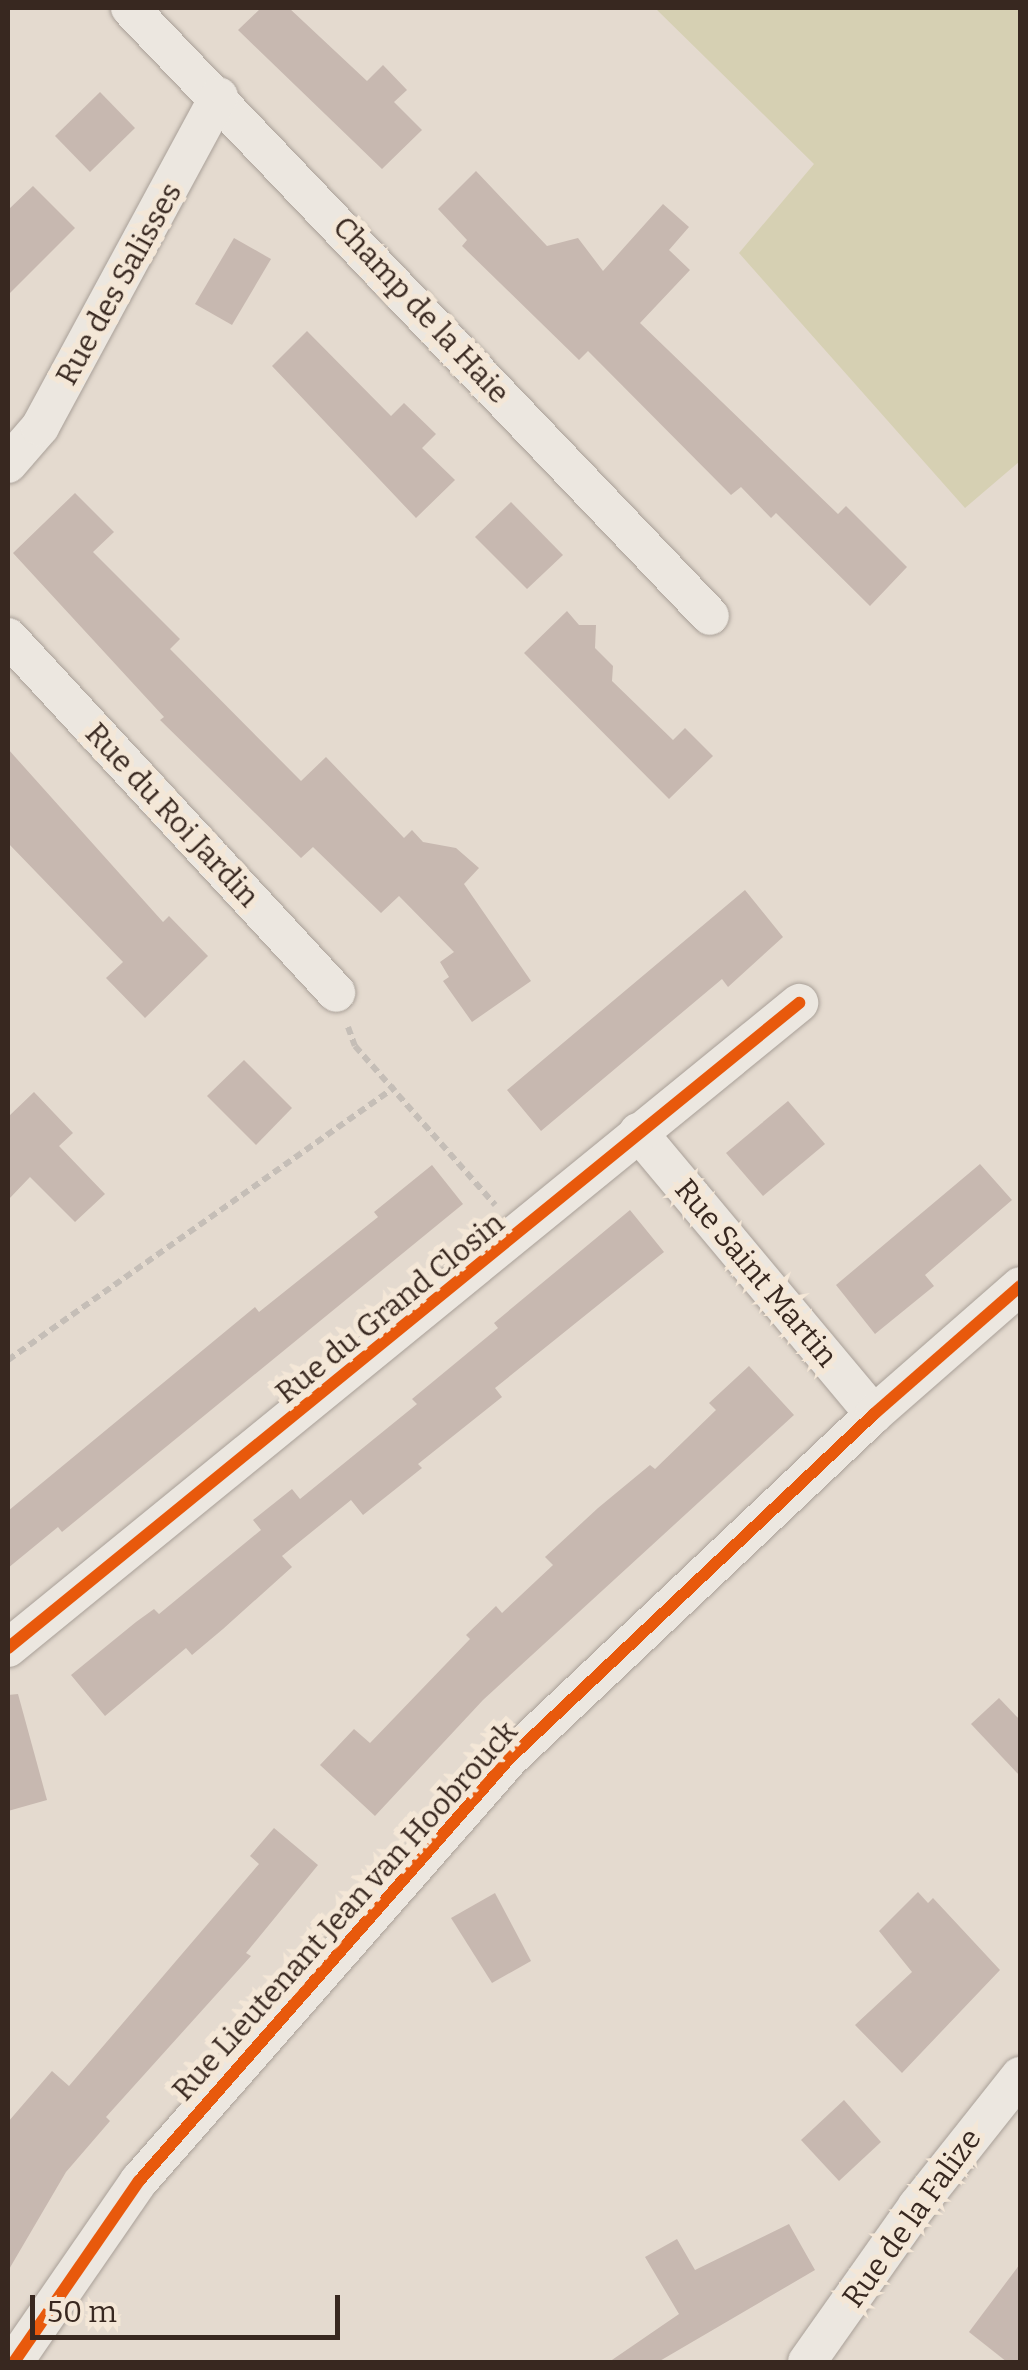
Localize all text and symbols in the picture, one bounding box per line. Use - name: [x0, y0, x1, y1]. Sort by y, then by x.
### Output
- street label: Rue des Salisses: [49, 177, 189, 391]
- street label: Champ de la Haie: [325, 209, 517, 411]
- street label: Rue du Roi Jardin: [78, 716, 266, 914]
- street label: Rue Saint Martin: [667, 1172, 845, 1374]
- street label: Rue du Grand Closin: [269, 1205, 511, 1411]
- street label: Rue Lieutenant Jean van Hoobrouck: [165, 1714, 525, 2108]
- street label: Rue de la Falize: [835, 2122, 989, 2314]
- scale bar: [35, 2275, 345, 2337]
- text: 50 m: [47, 2294, 117, 2330]

